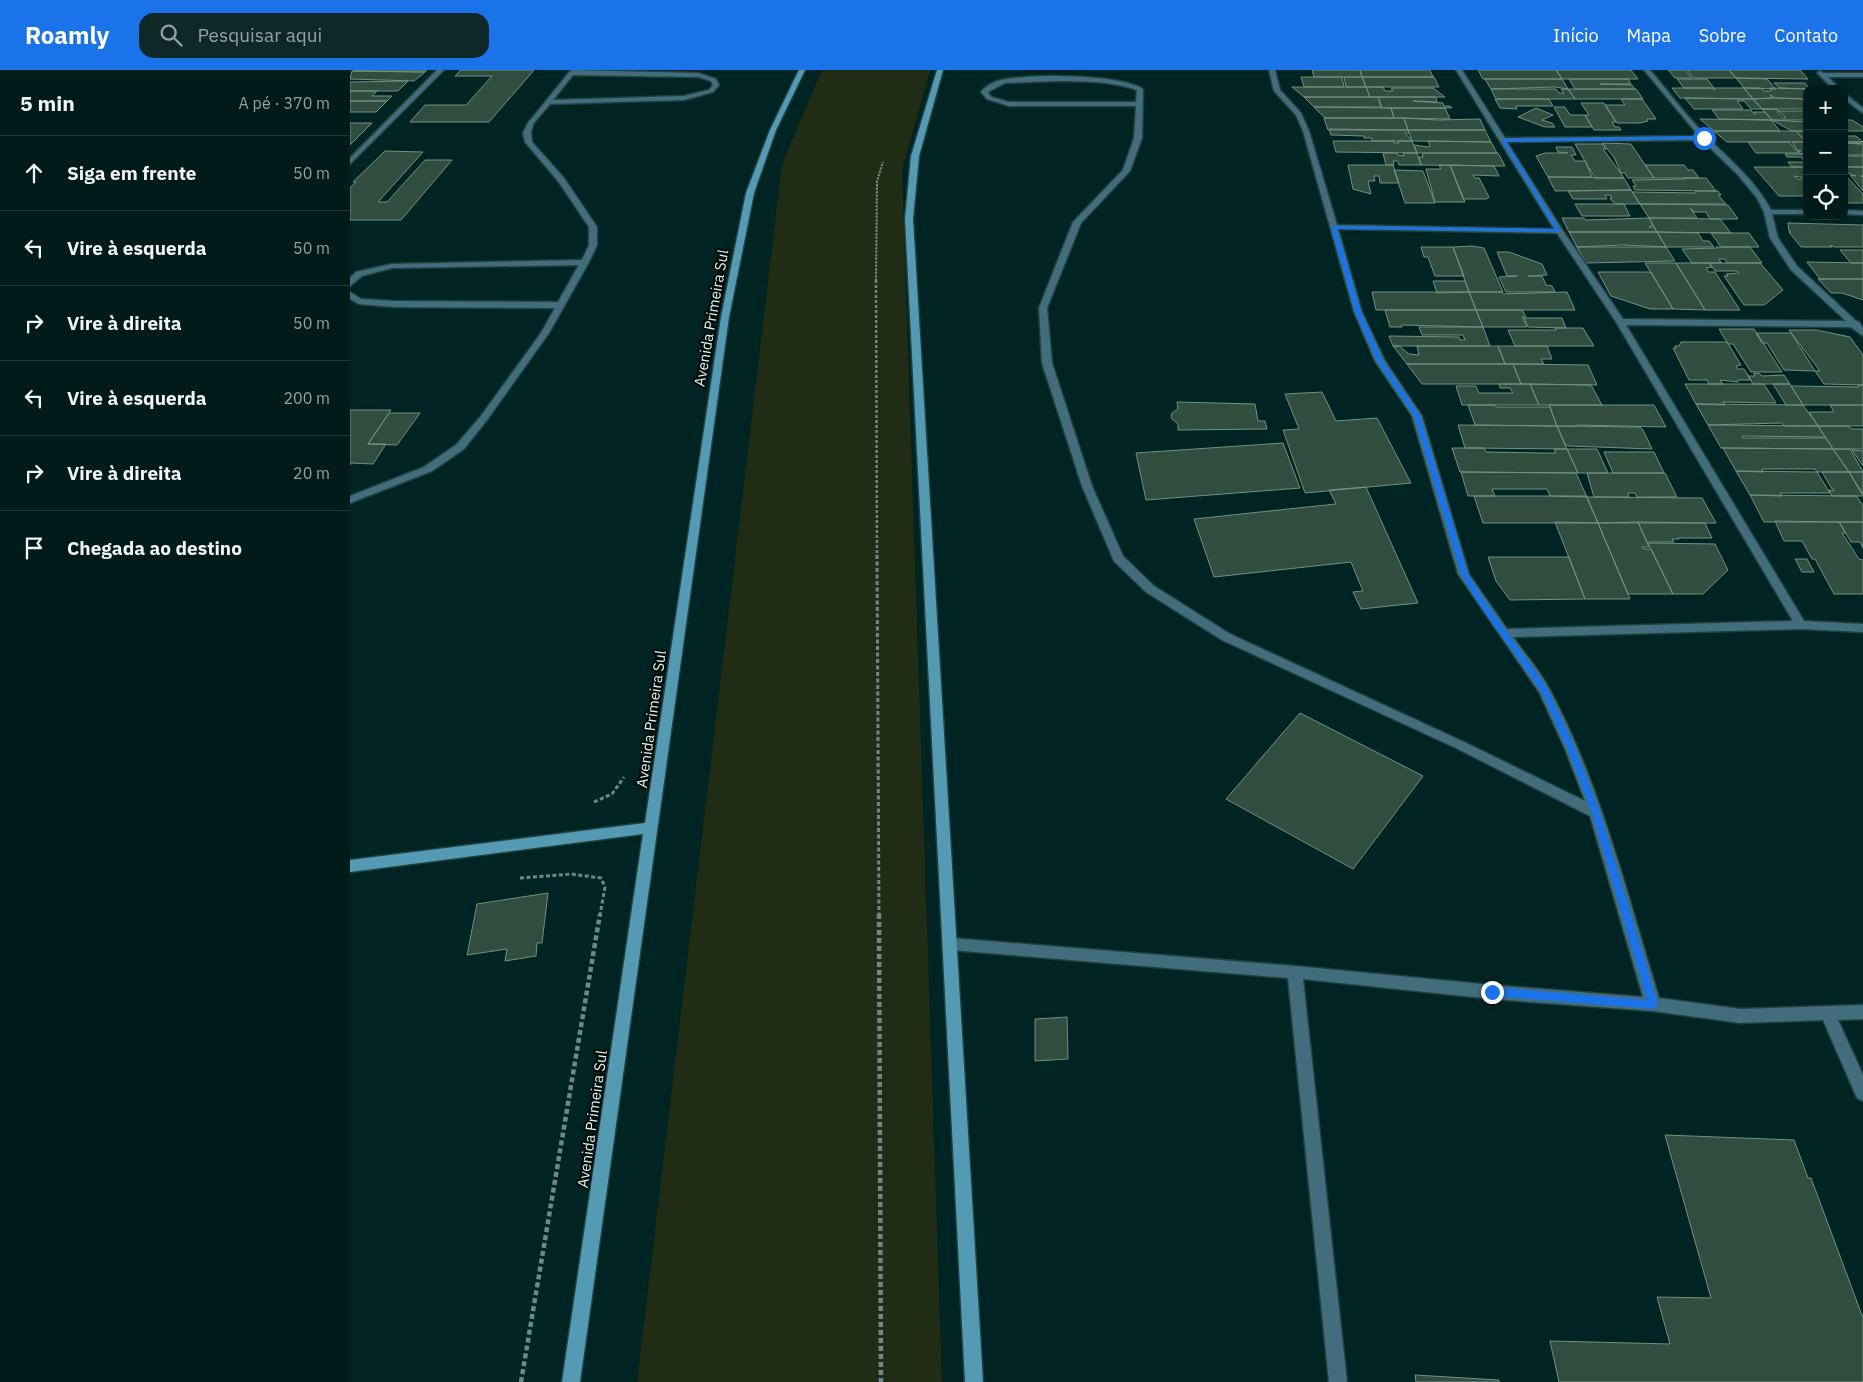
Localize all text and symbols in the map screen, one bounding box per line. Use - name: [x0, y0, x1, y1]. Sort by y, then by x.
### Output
- search box: [139, 13, 489, 58]
- text: Roamly: [25, 19, 109, 51]
- icon: search: [157, 21, 185, 49]
- text: Pesquisar aqui: [197, 23, 322, 47]
- text: Início: [1553, 24, 1599, 47]
- text: Mapa: [1627, 24, 1671, 47]
- text: Sobre: [1699, 24, 1746, 47]
- text: Contato: [1774, 24, 1838, 47]
- map controls: [1803, 85, 1848, 220]
- button: +: [1803, 85, 1848, 130]
- text: 5 min: [20, 89, 75, 117]
- text: A pé · 370 m: [239, 93, 330, 113]
- route start: [1693, 127, 1716, 150]
- button: −: [1803, 130, 1848, 175]
- icon: ahead: [20, 159, 48, 187]
- text: Siga em frente: [67, 161, 197, 185]
- text: 50 m: [293, 163, 330, 183]
- button: locate: [1803, 175, 1848, 220]
- icon: left: [20, 234, 48, 262]
- text: Vire à esquerda: [67, 236, 207, 260]
- text: 50 m: [293, 238, 330, 258]
- street label: Avenida Primeira Sul: [690, 248, 732, 388]
- icon: right: [20, 309, 48, 337]
- text: Vire à direita: [67, 311, 182, 335]
- text: 50 m: [293, 313, 330, 333]
- icon: left: [20, 384, 48, 412]
- text: Vire à esquerda: [67, 386, 207, 410]
- text: 200 m: [283, 388, 330, 408]
- icon: right: [20, 459, 48, 487]
- text: Vire à direita: [67, 461, 182, 485]
- text: 20 m: [293, 463, 330, 483]
- icon: arrive: [20, 534, 48, 562]
- text: Chegada ao destino: [67, 536, 242, 560]
- street label: Avenida Primeira Sul: [632, 649, 670, 789]
- route end: [1481, 981, 1504, 1004]
- street label: Avenida Primeira Sul: [573, 1049, 611, 1189]

